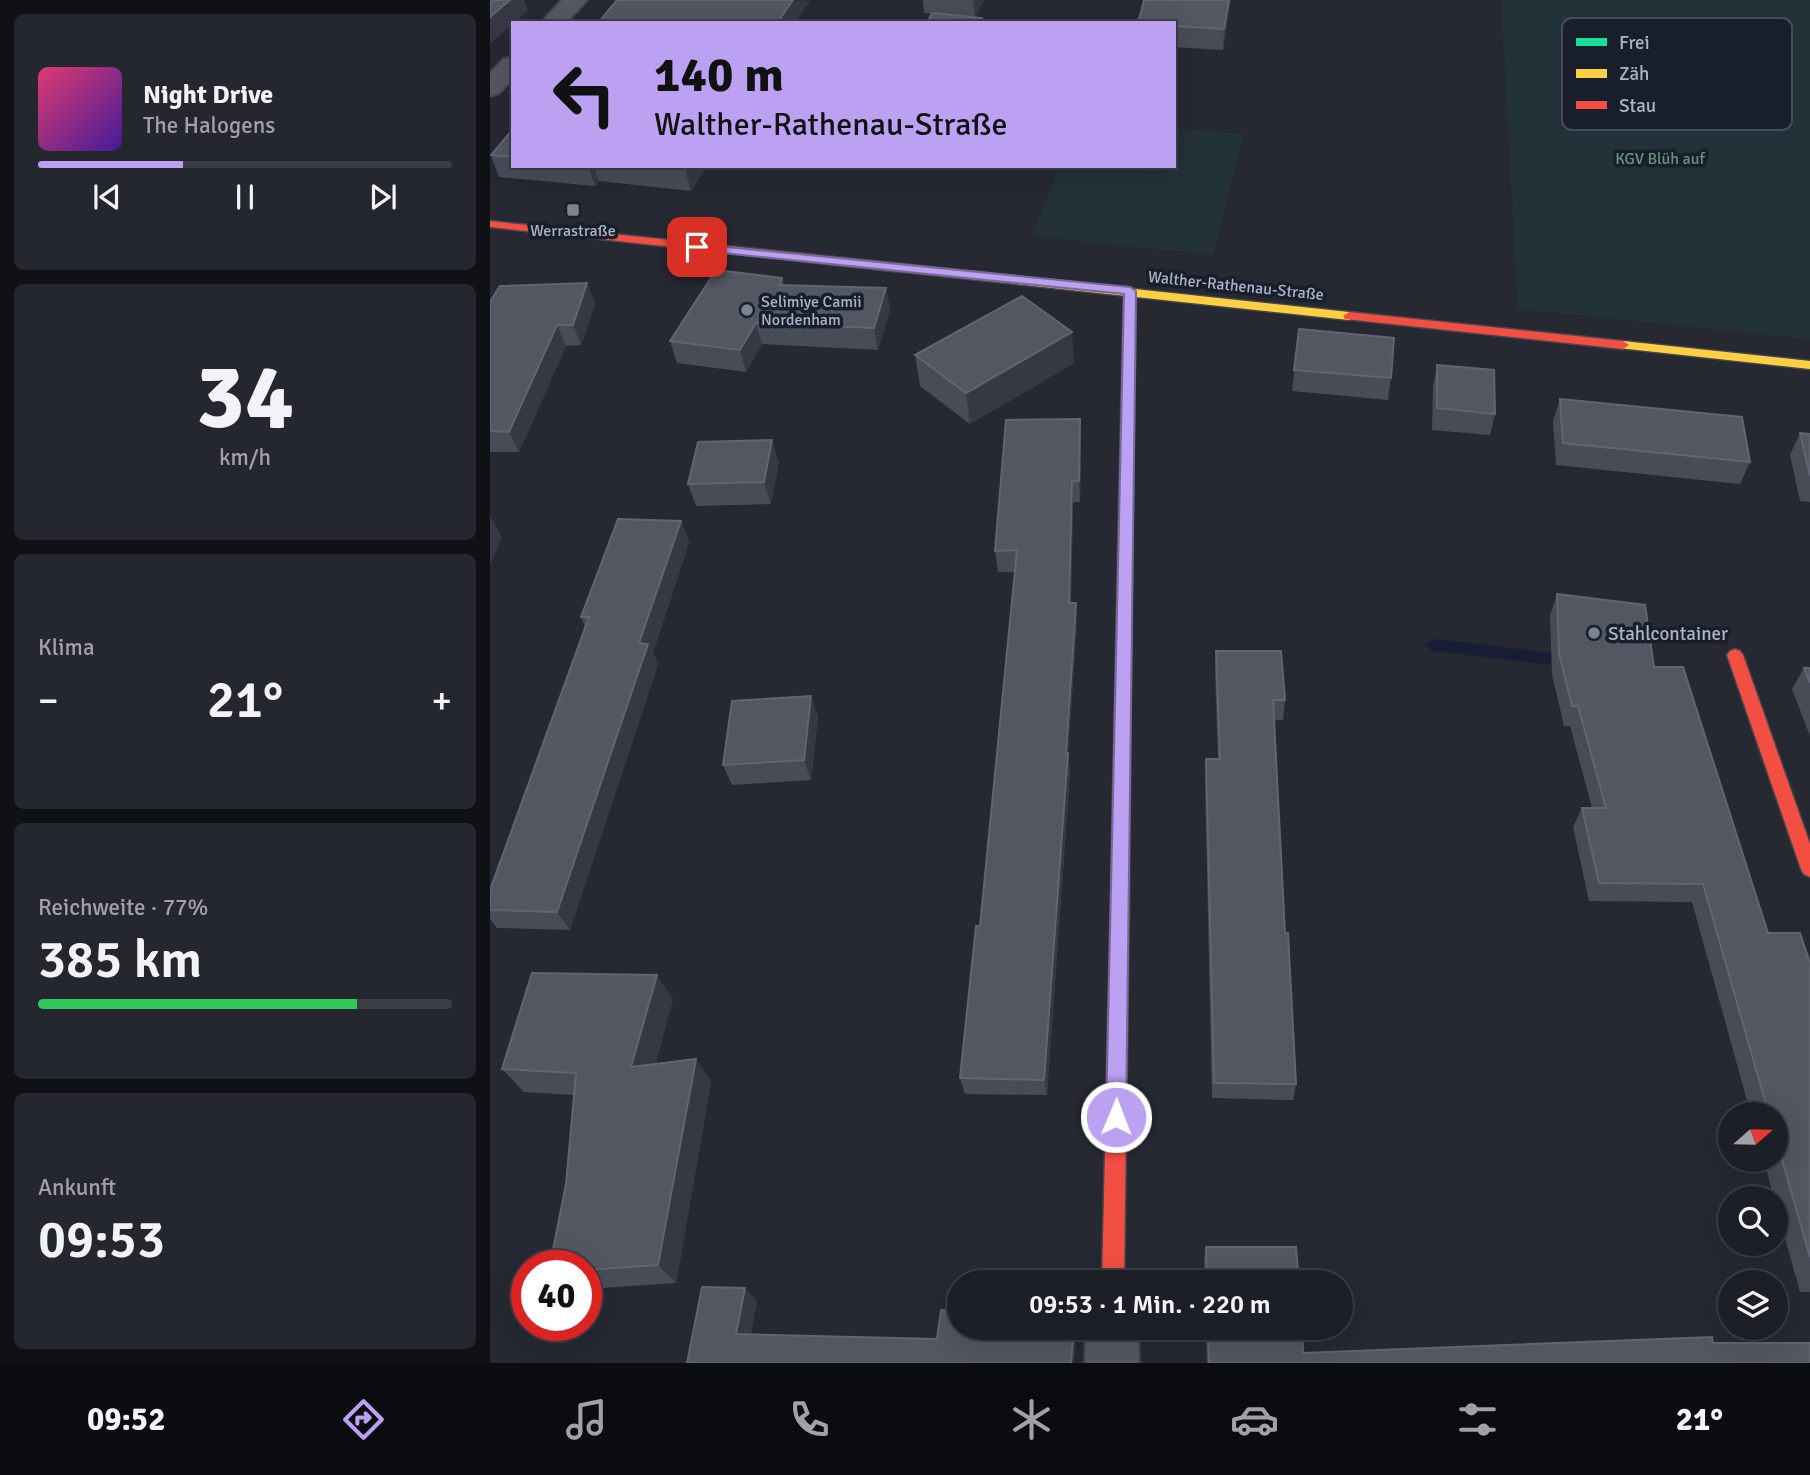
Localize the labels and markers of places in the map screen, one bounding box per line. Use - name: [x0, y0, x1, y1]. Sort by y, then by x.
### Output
- marker: Werrastraße: [565, 202, 581, 218]
- pin: [667, 217, 727, 277]
- place label: Werrastraße: [530, 221, 616, 241]
- place label: Selimiye Camii Nordenham: [761, 292, 862, 330]
- marker: Selimiye Camii Nordenham: [739, 302, 755, 318]
- place label: Stahlcontainer: [1608, 622, 1728, 646]
- marker: Stahlcontainer: [1586, 625, 1602, 641]

